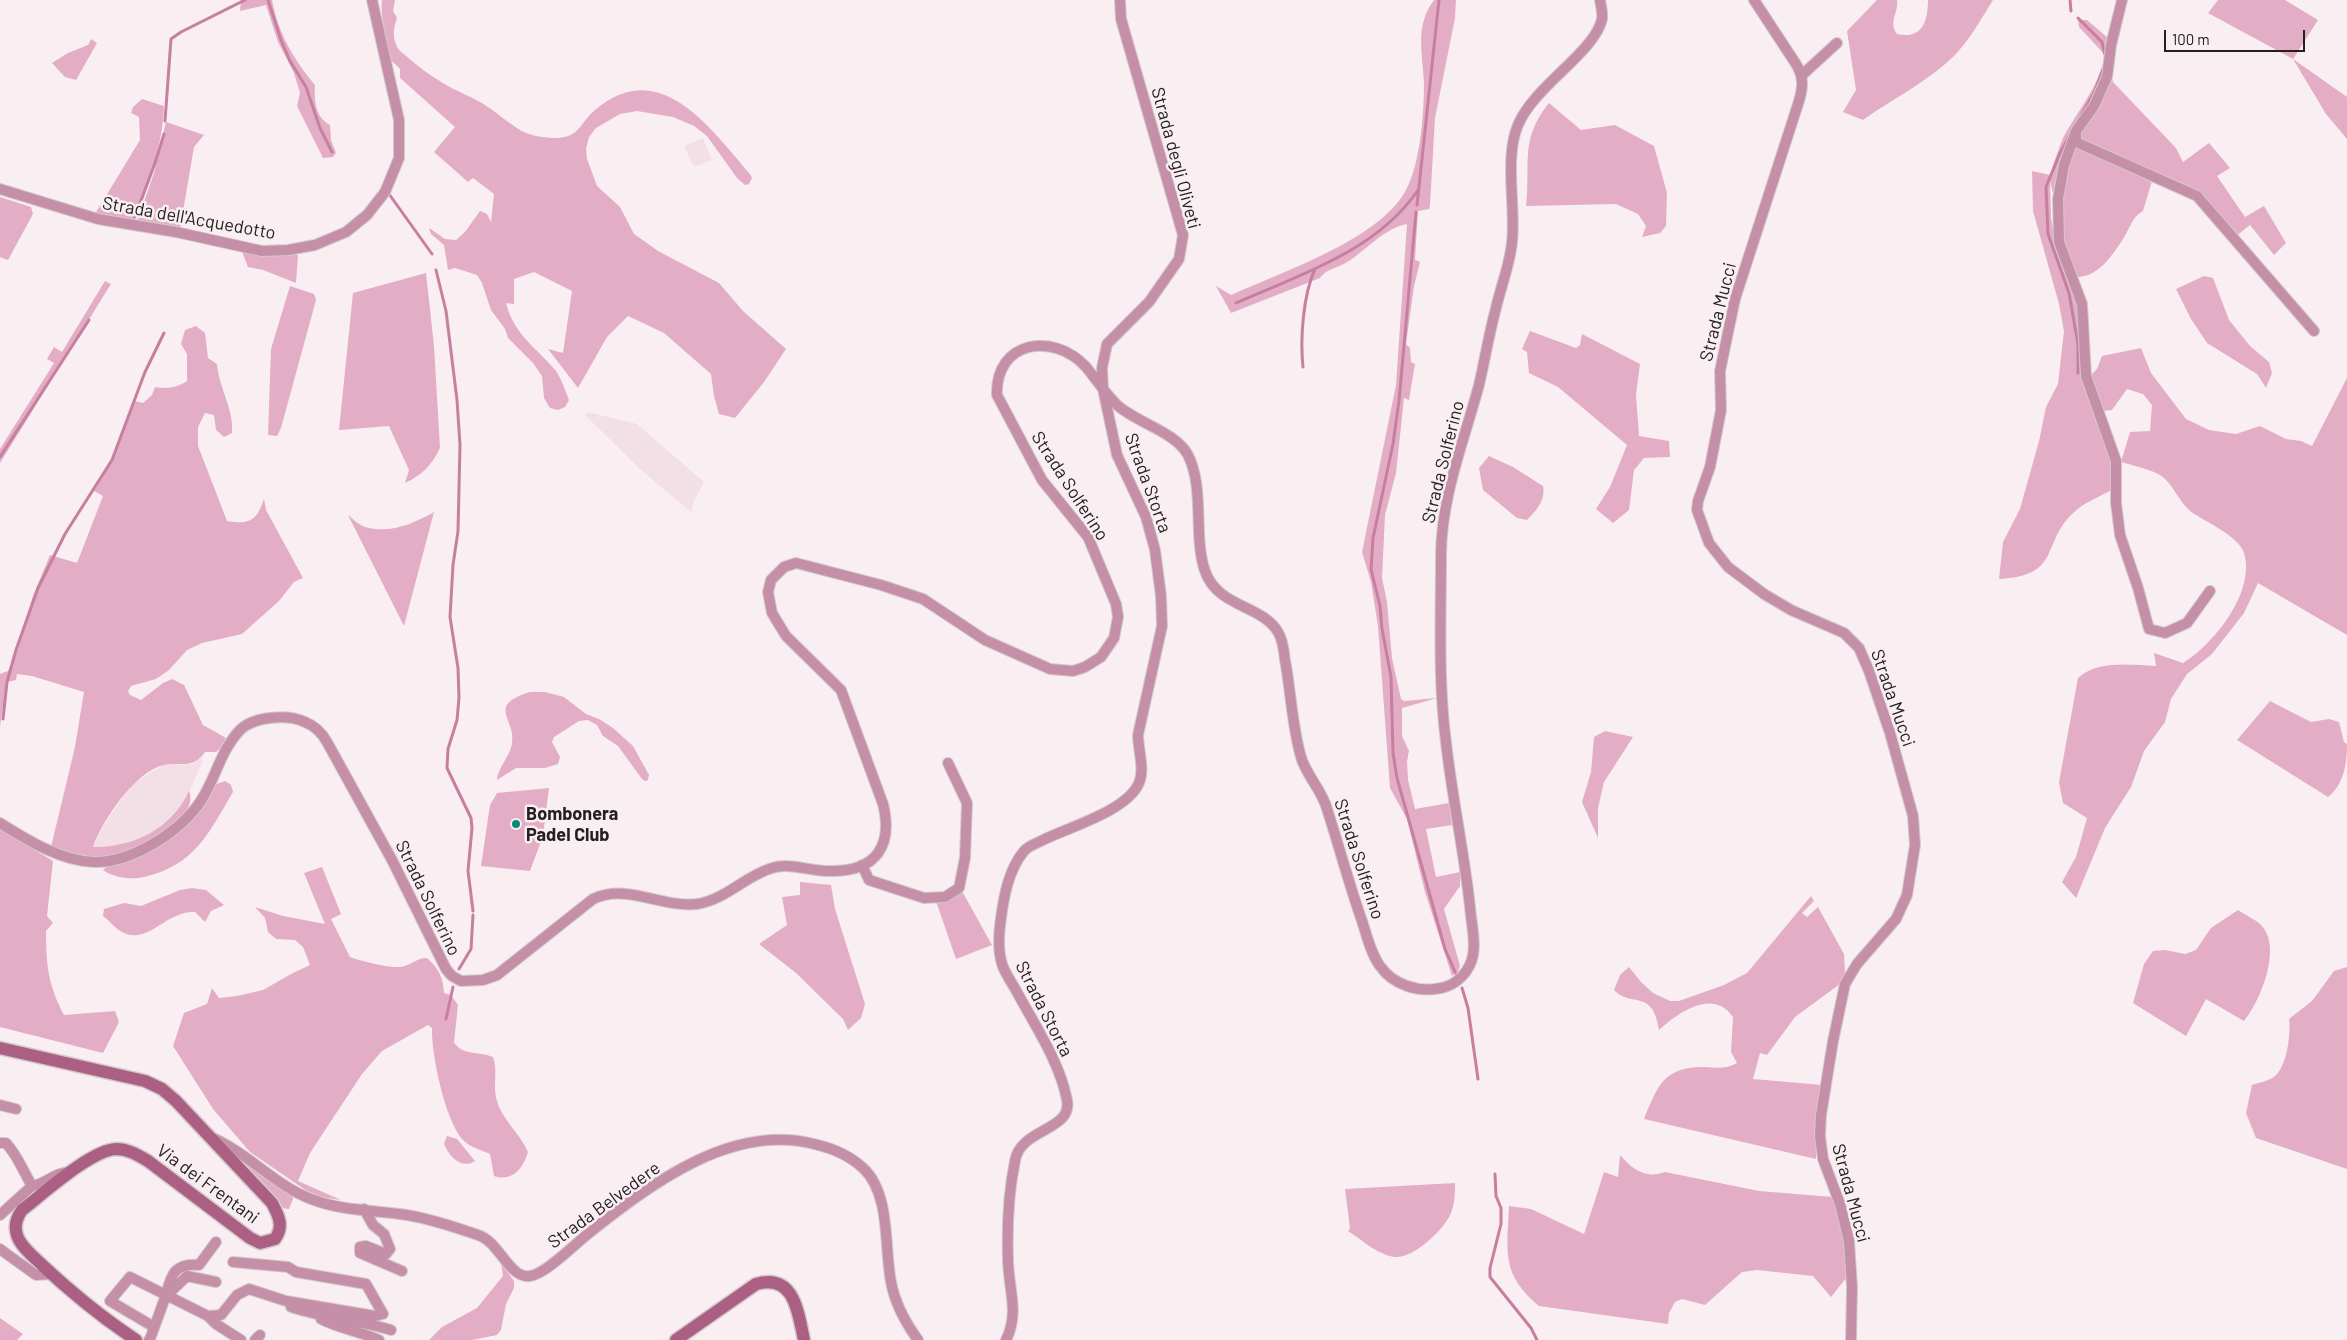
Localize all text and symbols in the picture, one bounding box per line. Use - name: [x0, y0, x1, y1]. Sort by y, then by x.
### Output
- scale bar: [2167, 20, 2308, 52]
- text: 100 m: [2172, 30, 2210, 48]
- street label: Strada degli Oliveti: [1147, 85, 1205, 231]
- street label: Strada dell'Acquedotto: [101, 192, 277, 244]
- street label: Strada Mucci: [1695, 260, 1741, 364]
- street label: Strada Solferino: [1417, 398, 1469, 526]
- street label: Strada Solferino: [1027, 427, 1113, 545]
- street label: Strada Storta: [1120, 430, 1176, 536]
- street label: Strada Mucci: [1866, 647, 1920, 749]
- street label: Strada Solferino: [1329, 796, 1389, 922]
- place label: Bombonera Padel Club: [526, 803, 618, 846]
- marker: Bombonera Padel Club: [510, 818, 522, 830]
- street label: Strada Solferino: [391, 837, 465, 959]
- street label: Strada Storta: [1011, 958, 1077, 1060]
- street label: Via dei Frentani: [153, 1140, 263, 1228]
- street label: Strada Mucci: [1827, 1141, 1875, 1245]
- street label: Strada Belvedere: [544, 1157, 664, 1253]

